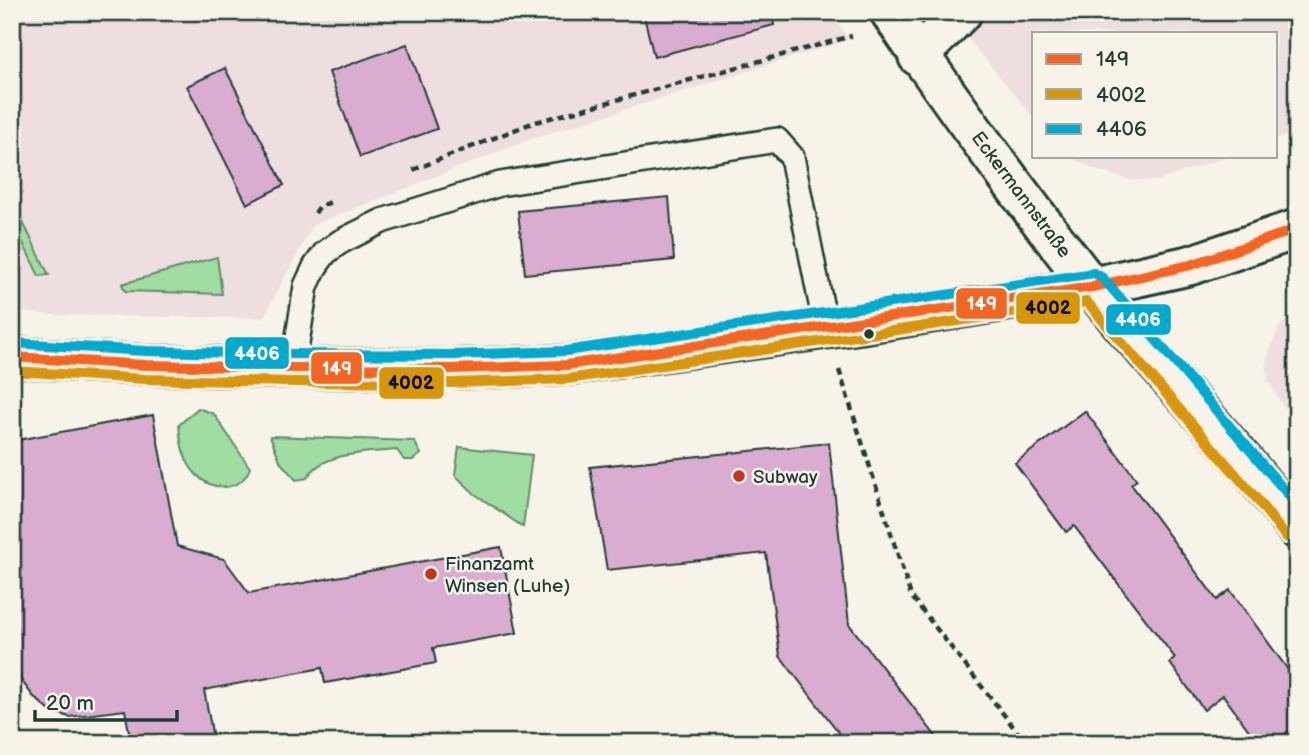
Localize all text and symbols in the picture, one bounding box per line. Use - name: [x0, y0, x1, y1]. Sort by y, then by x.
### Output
- legend: [1032, 32, 1278, 158]
- text: 149: [1096, 47, 1129, 72]
- text: 4002: [1096, 83, 1147, 108]
- text: 4406: [1096, 117, 1147, 142]
- street label: Eckermannstraße: [966, 127, 1076, 263]
- line badge: 149: [955, 287, 1008, 320]
- line badge: 4002: [1015, 291, 1081, 325]
- text: 149: [967, 293, 997, 316]
- text: 4002: [1025, 297, 1072, 320]
- line badge: 4406: [1105, 303, 1172, 336]
- text: 4406: [1115, 309, 1161, 332]
- unlabelled marker: [862, 327, 876, 341]
- line badge: 4406: [224, 336, 290, 370]
- text: 4406: [234, 343, 280, 366]
- line badge: 149: [310, 351, 363, 385]
- text: 149: [322, 358, 352, 381]
- line badge: 4002: [378, 366, 445, 400]
- text: 4002: [388, 372, 435, 395]
- place label: Subway: [753, 466, 818, 489]
- marker: Subway: [731, 468, 747, 484]
- place label: Finanzamt Winsen (Luhe): [445, 553, 570, 598]
- marker: Finanzamt Winsen (Luhe): [423, 566, 439, 582]
- scale bar: [35, 678, 177, 722]
- text: 20 m: [46, 691, 94, 716]

